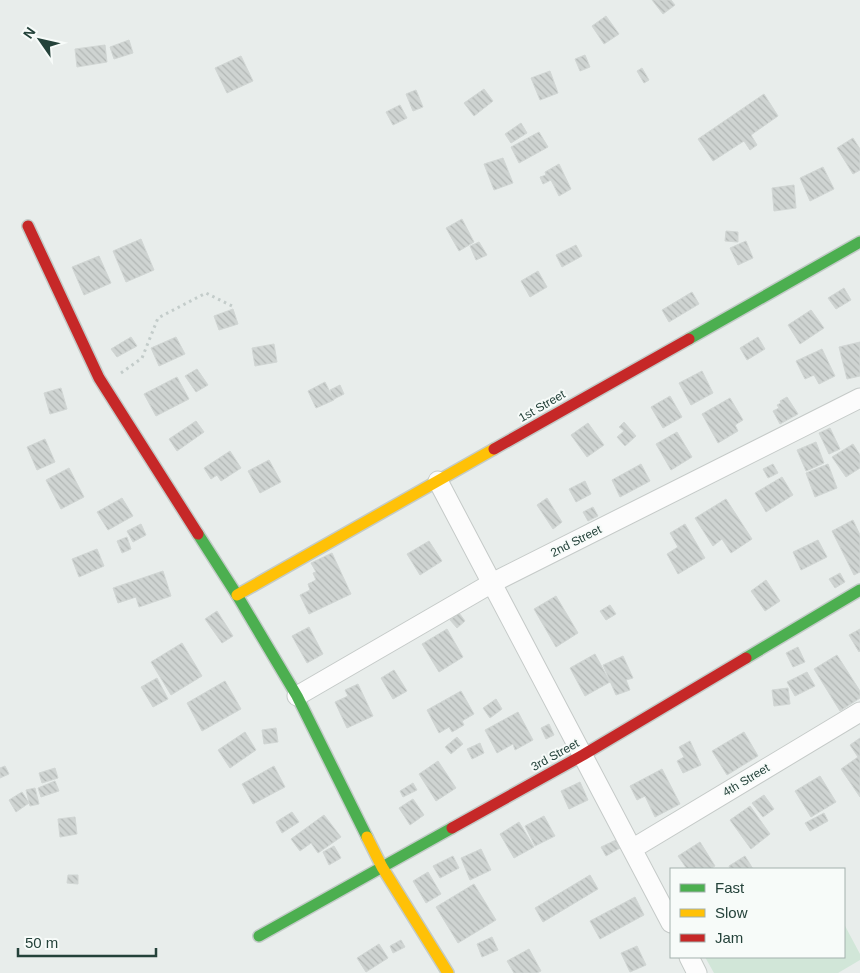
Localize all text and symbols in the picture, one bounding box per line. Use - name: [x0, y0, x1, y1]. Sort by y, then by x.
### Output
- north arrow: [15, 15, 65, 65]
- text: N: [20, 24, 39, 41]
- street label: 1st Street: [516, 387, 568, 425]
- street label: 2nd Street: [548, 522, 604, 560]
- street label: 3rd Street: [529, 736, 582, 774]
- street label: 4th Street: [720, 760, 772, 799]
- legend: [670, 868, 845, 958]
- text: Fast: [715, 879, 745, 896]
- text: Slow: [715, 904, 748, 921]
- scale bar: [18, 926, 155, 958]
- text: Jam: [715, 929, 743, 946]
- text: 50 m: [25, 934, 58, 951]

